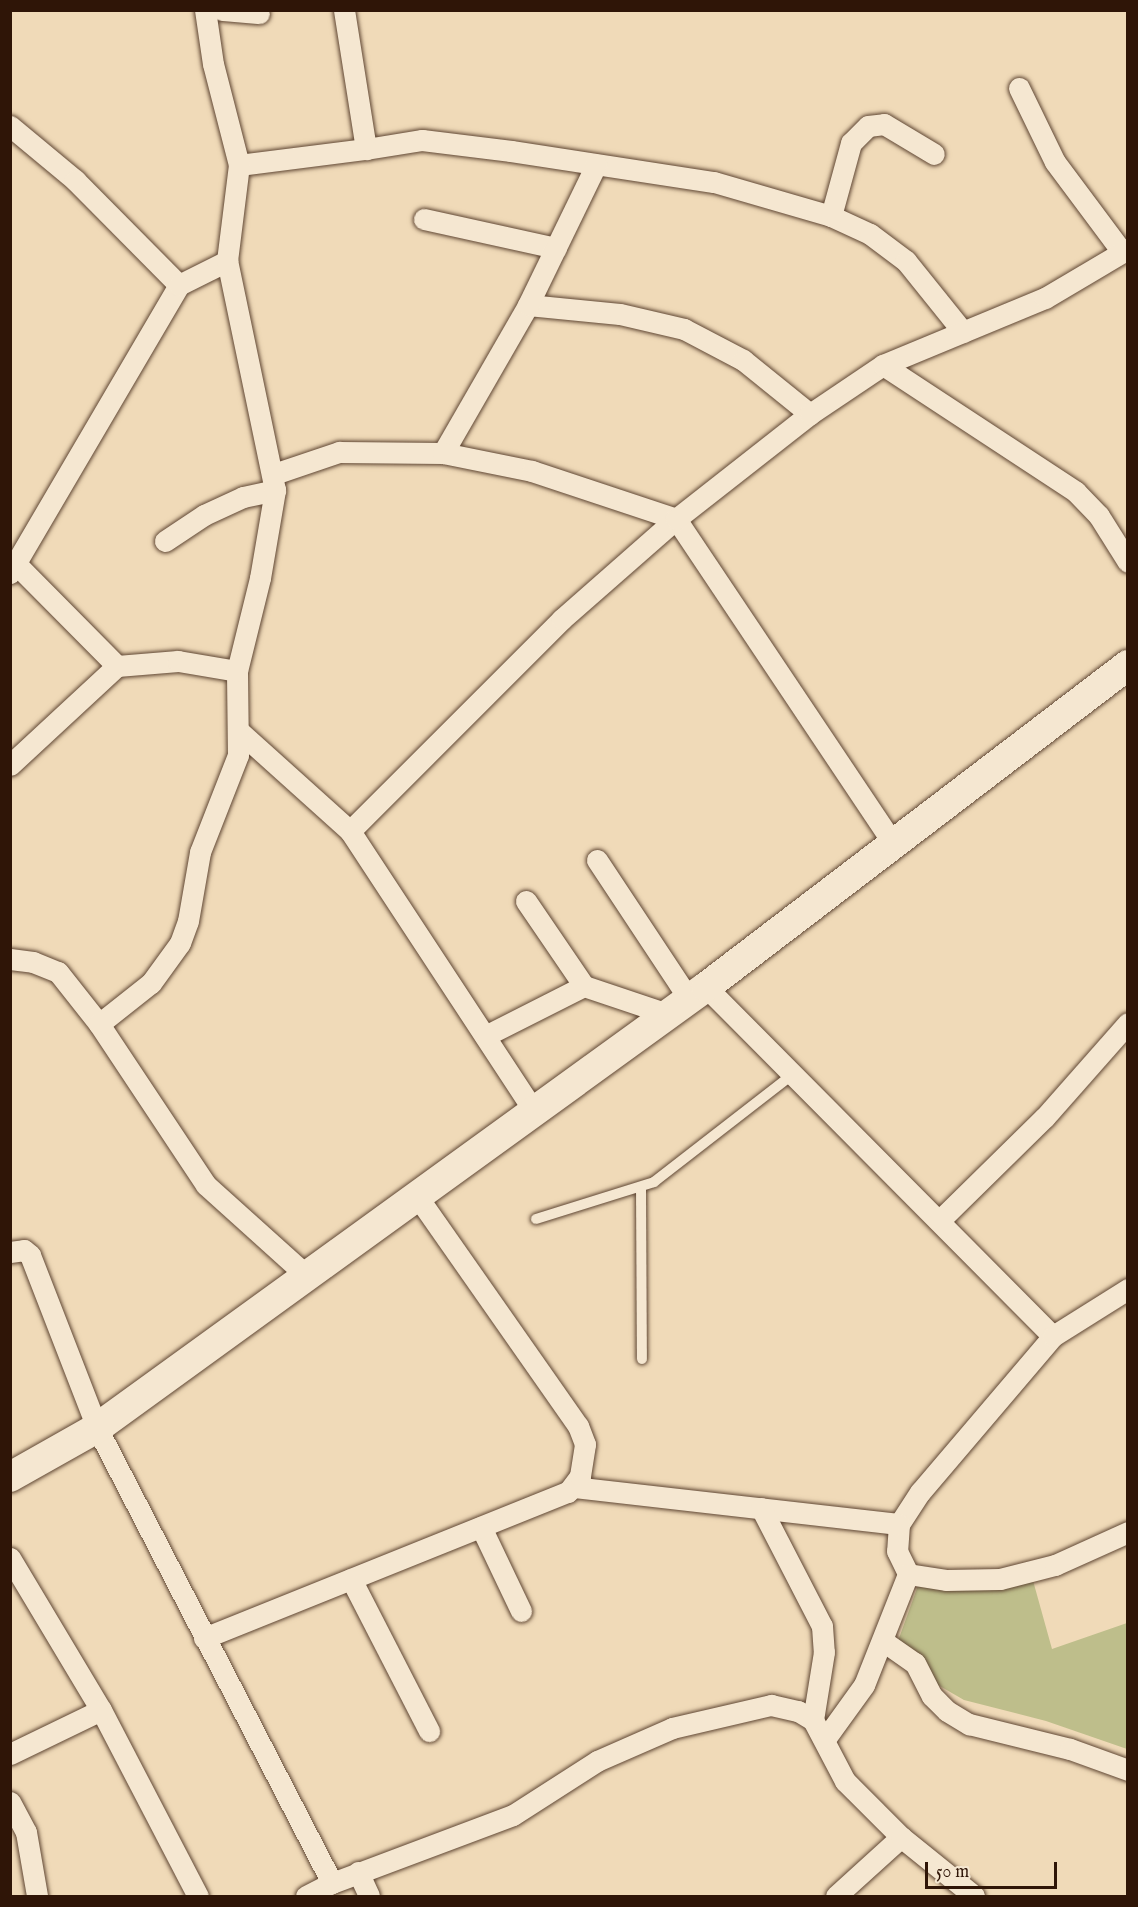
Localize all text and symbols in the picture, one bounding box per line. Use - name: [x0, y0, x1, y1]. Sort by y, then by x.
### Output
- scale bar: [928, 1850, 1060, 1888]
- text: 50 m: [936, 1861, 969, 1884]

